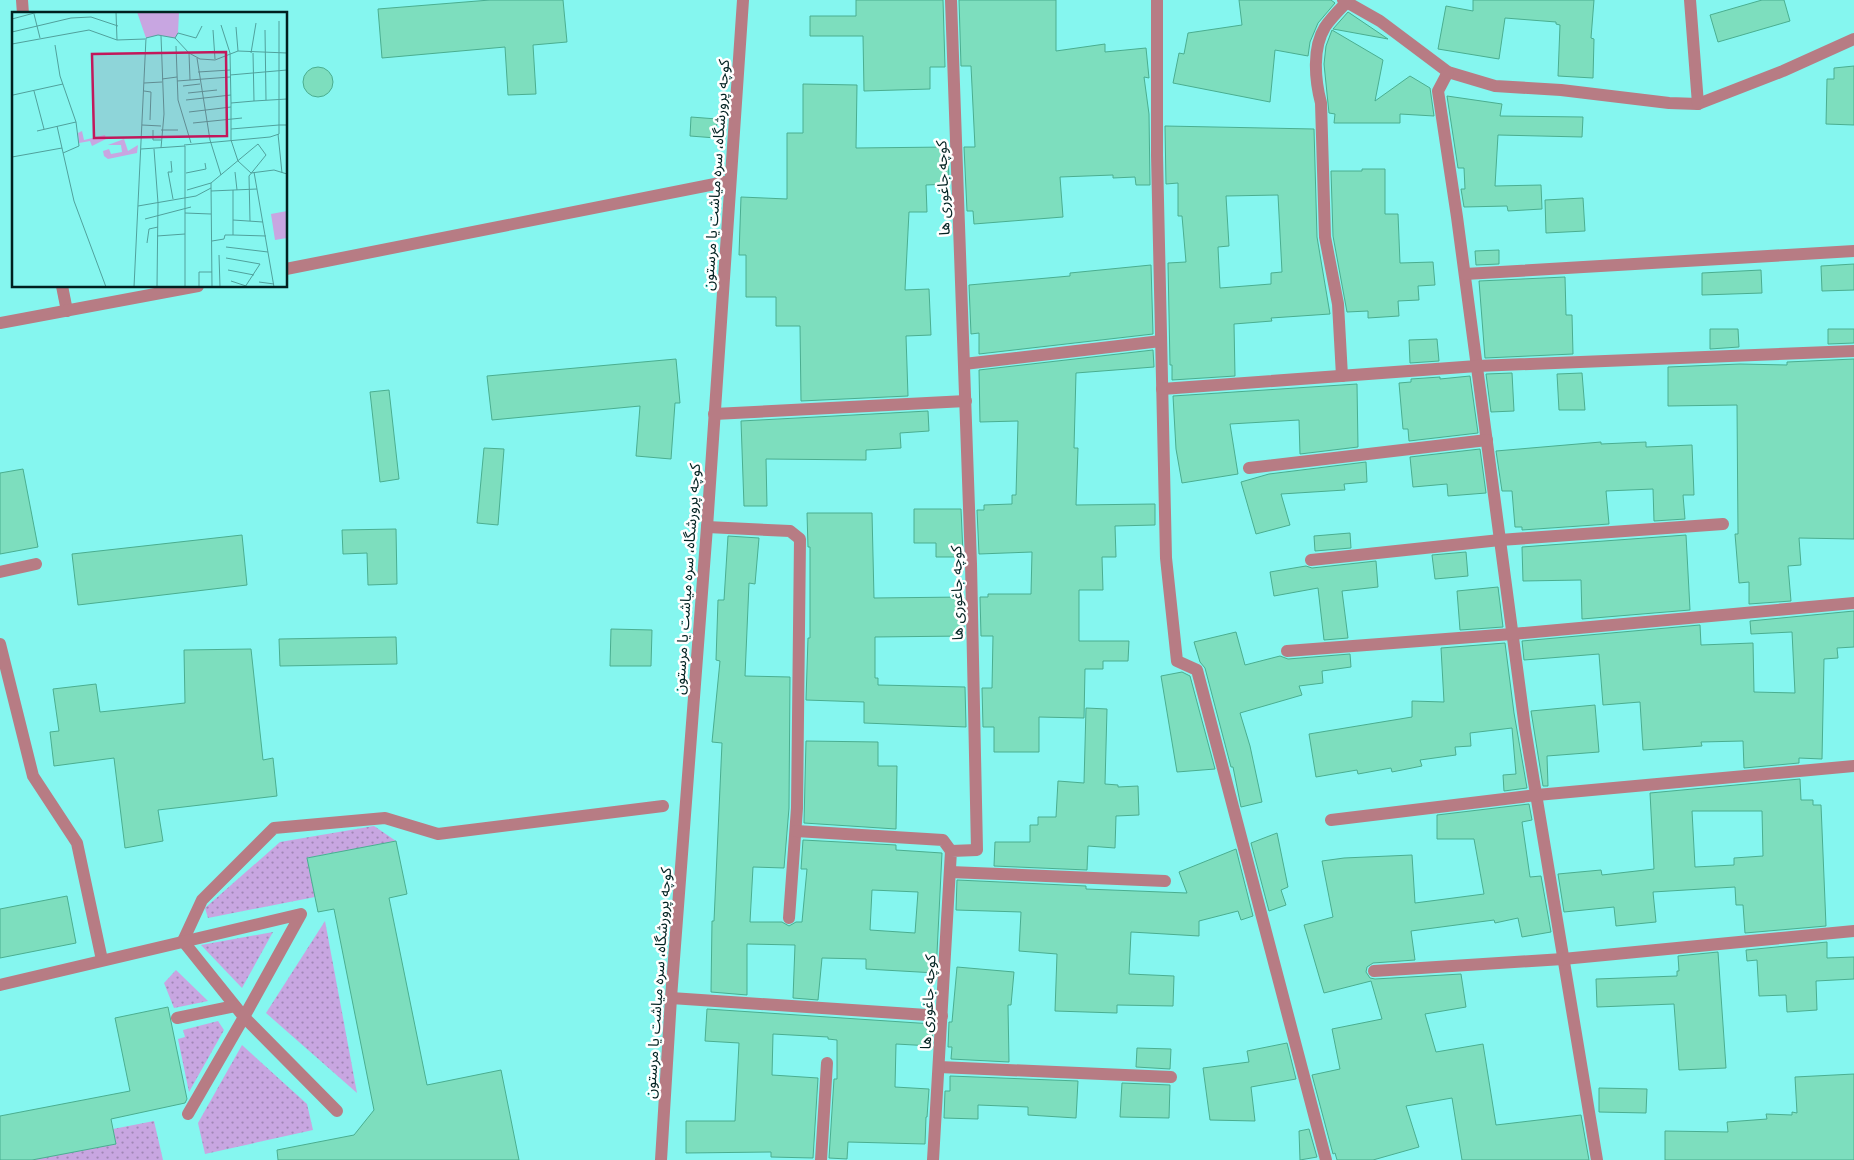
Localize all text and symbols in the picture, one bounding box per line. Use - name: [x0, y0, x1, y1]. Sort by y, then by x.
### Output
- inset map: [12, 12, 288, 288]
- street label: کوچه پرورشگاه، سره میاشت یا مرستون: [697, 58, 734, 291]
- street label: کوچه جاغوری ها: [930, 139, 955, 236]
- street label: کوچه پرورشگاه، سره میاشت یا مرستون: [668, 462, 705, 695]
- street label: کوچه جاغوری ها: [945, 545, 968, 641]
- street label: کوچه پرورشگاه، سره میاشت یا مرستون: [639, 866, 676, 1099]
- street label: کوچه جاغوری ها: [915, 953, 941, 1050]

